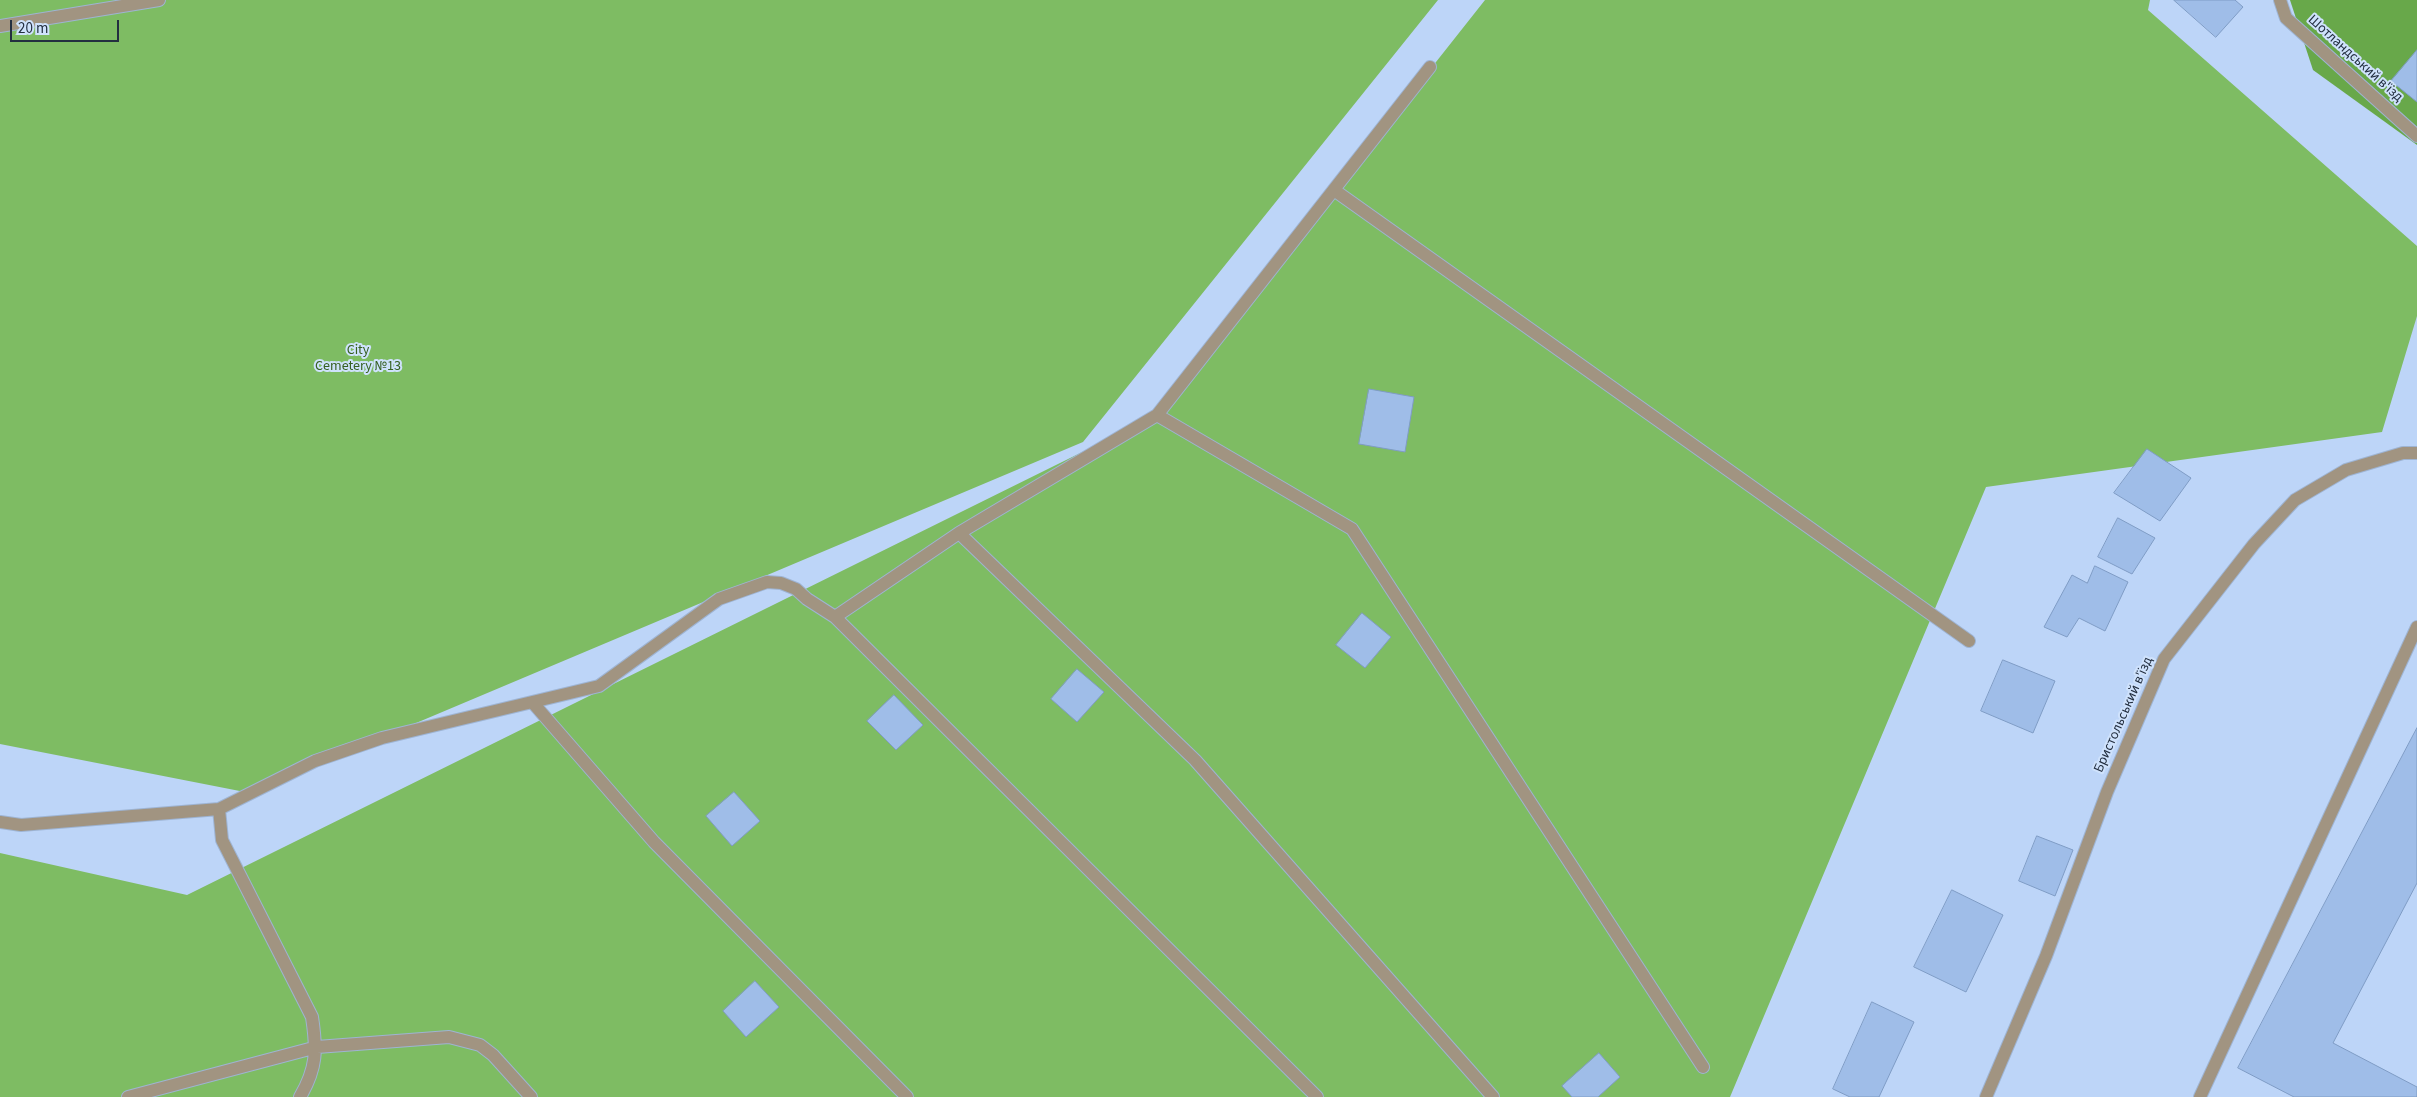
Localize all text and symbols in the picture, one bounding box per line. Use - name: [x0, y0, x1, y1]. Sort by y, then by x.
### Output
- scale bar: [12, 10, 121, 42]
- street label: Шотландський в'їзд: [2304, 12, 2406, 106]
- text: 20 m: [18, 18, 48, 39]
- park label: City Cemetery №13: [315, 343, 401, 376]
- street label: Бристольський в'їзд: [2091, 655, 2157, 775]

